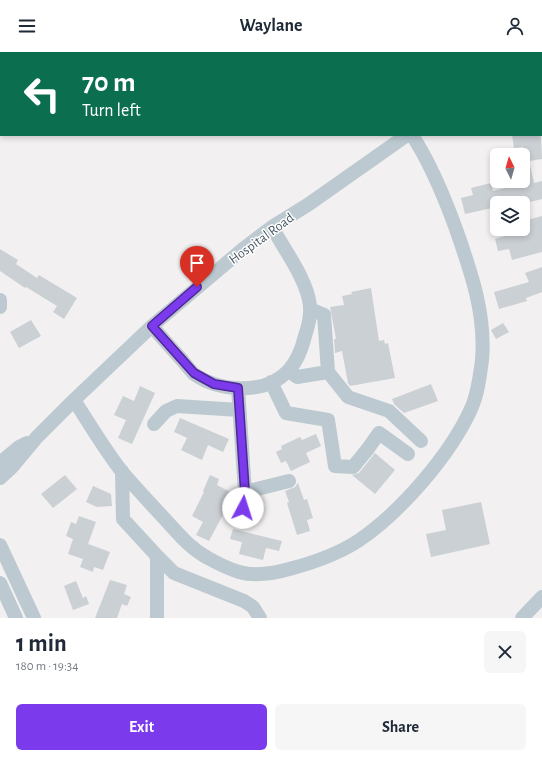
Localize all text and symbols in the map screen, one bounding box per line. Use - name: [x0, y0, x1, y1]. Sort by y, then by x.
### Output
- icon: menu: [16, 15, 38, 37]
- icon: person: [504, 15, 526, 37]
- text: Waylane: [239, 17, 303, 35]
- icon: left: [16, 68, 68, 120]
- text: 70 m: [82, 69, 136, 97]
- text: Turn left: [82, 102, 141, 120]
- north arrow: [490, 148, 530, 188]
- map controls: [490, 148, 530, 236]
- button: layers: [490, 196, 530, 236]
- street label: Hospital Road: [227, 211, 297, 267]
- pin: [180, 246, 214, 287]
- icon: arrive: [186, 252, 208, 274]
- position arrow: [222, 487, 264, 529]
- button: close: [484, 631, 526, 673]
- text: 1 min: [16, 632, 67, 656]
- text: 180 m · 19:34: [16, 660, 78, 673]
- button: Exit: [16, 704, 267, 750]
- button: Share: [275, 704, 526, 750]

